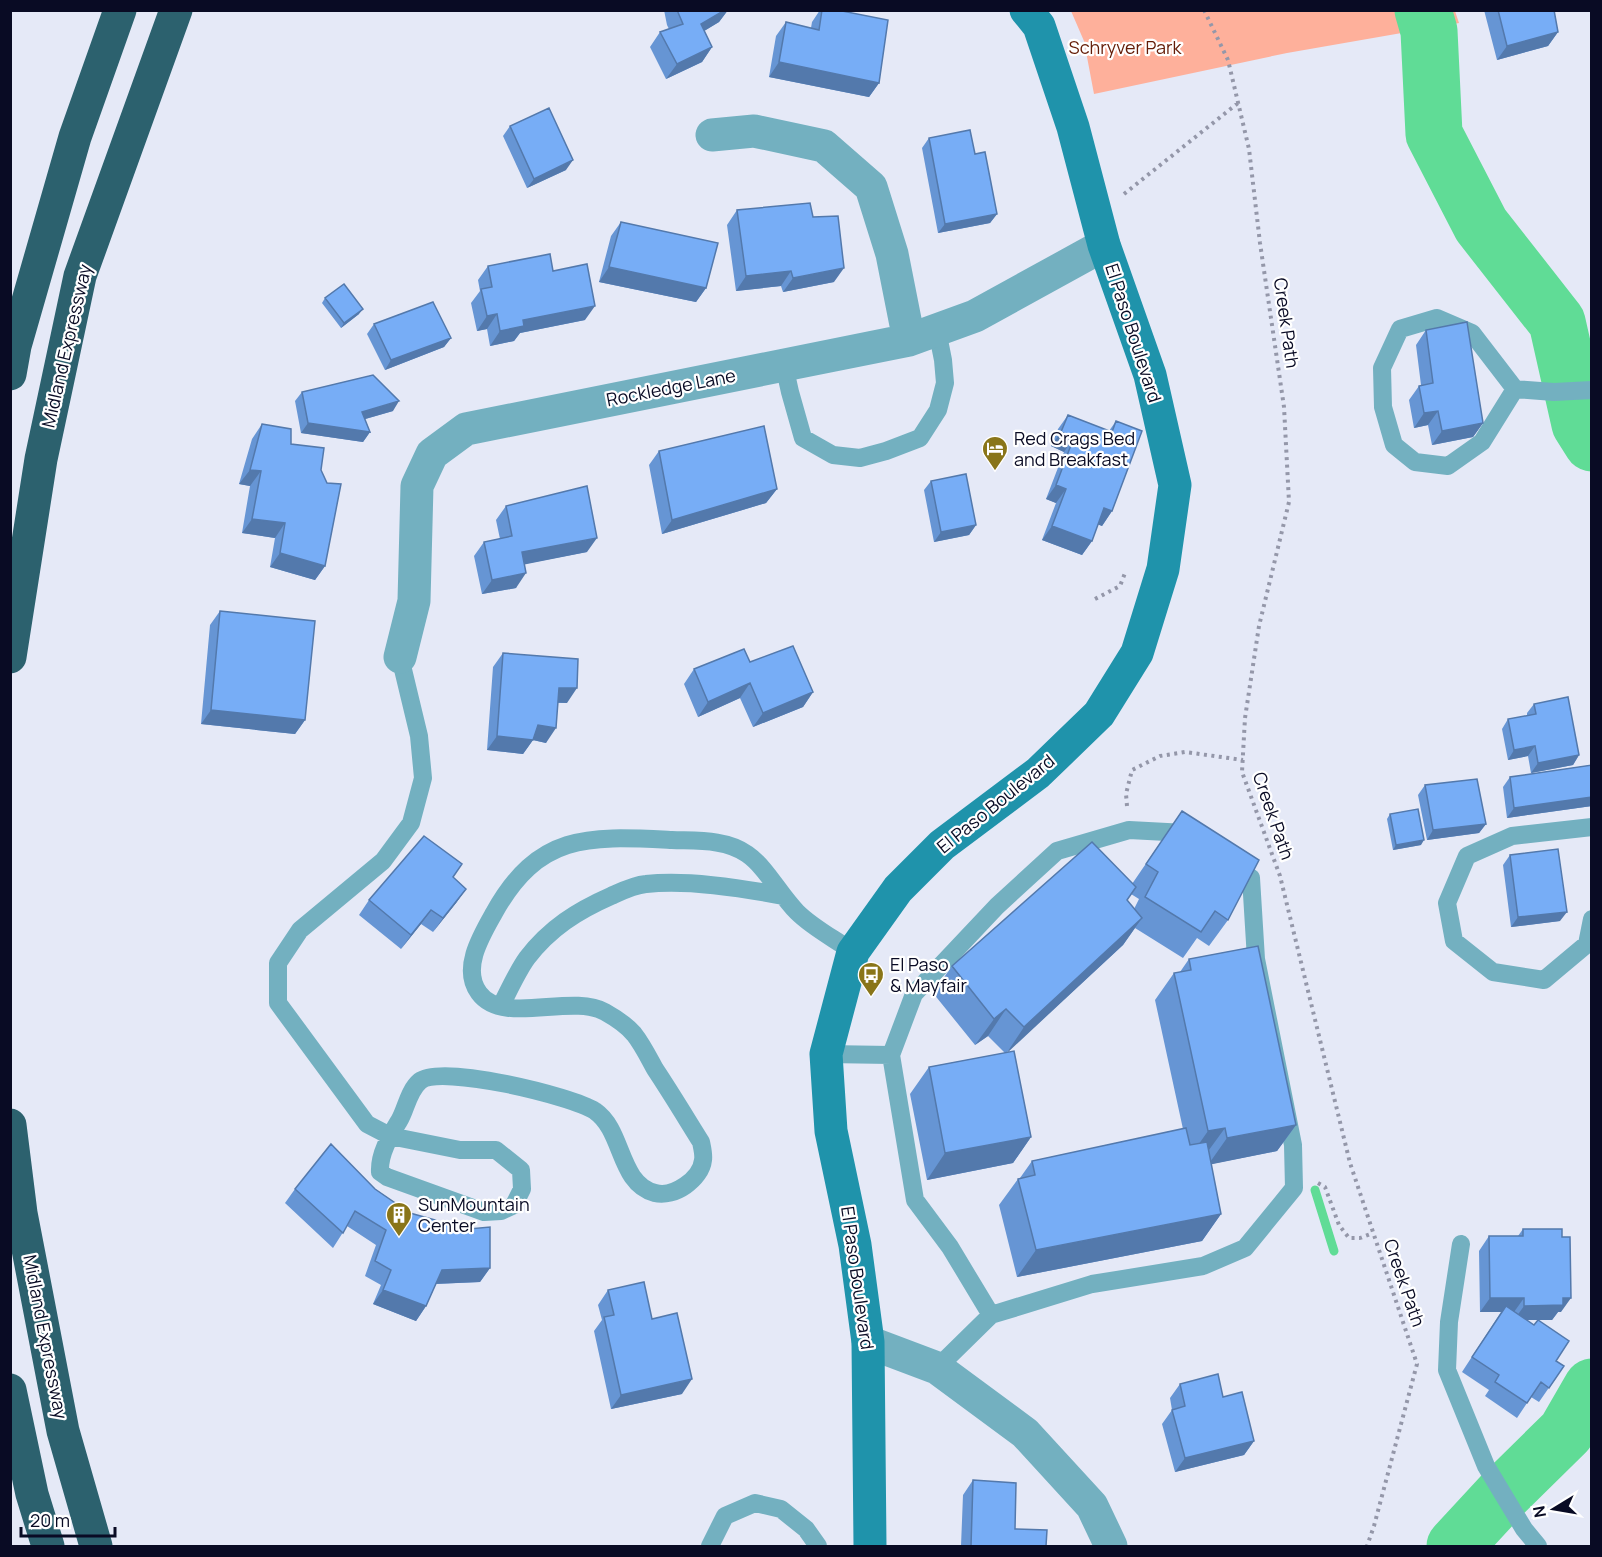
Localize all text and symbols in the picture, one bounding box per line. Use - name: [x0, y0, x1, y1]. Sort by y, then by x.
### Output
- park label: Schryver Park: [1069, 35, 1183, 59]
- street label: El Paso Boulevard: [1100, 260, 1168, 405]
- street label: Midland Expressway: [36, 261, 97, 430]
- street label: Creek Path: [1269, 276, 1305, 370]
- street label: Rockledge Lane: [604, 363, 738, 411]
- place label: Red Crags Bed and Breakfast: [1014, 426, 1135, 471]
- hotel icon: Red Crags Bed and Breakfast: [980, 434, 1010, 472]
- street label: El Paso Boulevard: [932, 748, 1059, 858]
- street label: Creek Path: [1248, 769, 1300, 863]
- place label: El Paso & Mayfair: [890, 952, 967, 997]
- bus stop icon: El Paso & Mayfair: [856, 960, 886, 998]
- place label: SunMountain Center: [418, 1192, 530, 1237]
- building icon: SunMountain Center: [384, 1200, 414, 1238]
- street label: El Paso Boulevard: [836, 1205, 880, 1351]
- street label: Creek Path: [1379, 1236, 1431, 1330]
- street label: Midland Expressway: [18, 1252, 74, 1422]
- north arrow: [1524, 1479, 1584, 1539]
- scale bar: [21, 1500, 116, 1538]
- text: N: [1527, 1504, 1551, 1520]
- text: 20 m: [30, 1508, 70, 1532]

